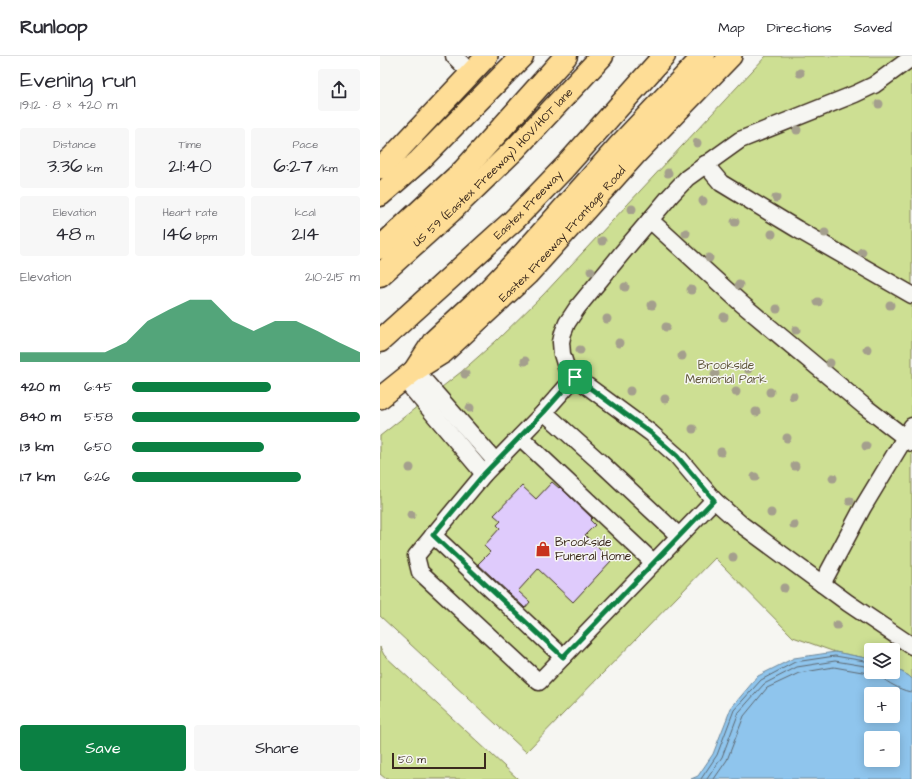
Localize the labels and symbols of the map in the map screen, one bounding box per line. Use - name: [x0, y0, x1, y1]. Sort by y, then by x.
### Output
- street label: US 59 (Eastex Freeway) HOV/HOT lane: [409, 84, 575, 250]
- street label: Eastex Freeway Frontage Road: [495, 163, 630, 306]
- street label: Eastex Freeway: [490, 167, 566, 241]
- park label: Brookside Memorial Park: [685, 357, 767, 388]
- pin: [558, 360, 592, 394]
- place label: Brookside Funeral Home: [555, 534, 632, 565]
- shop icon: Brookside Funeral Home: [534, 540, 552, 558]
- scale bar: [392, 751, 486, 770]

